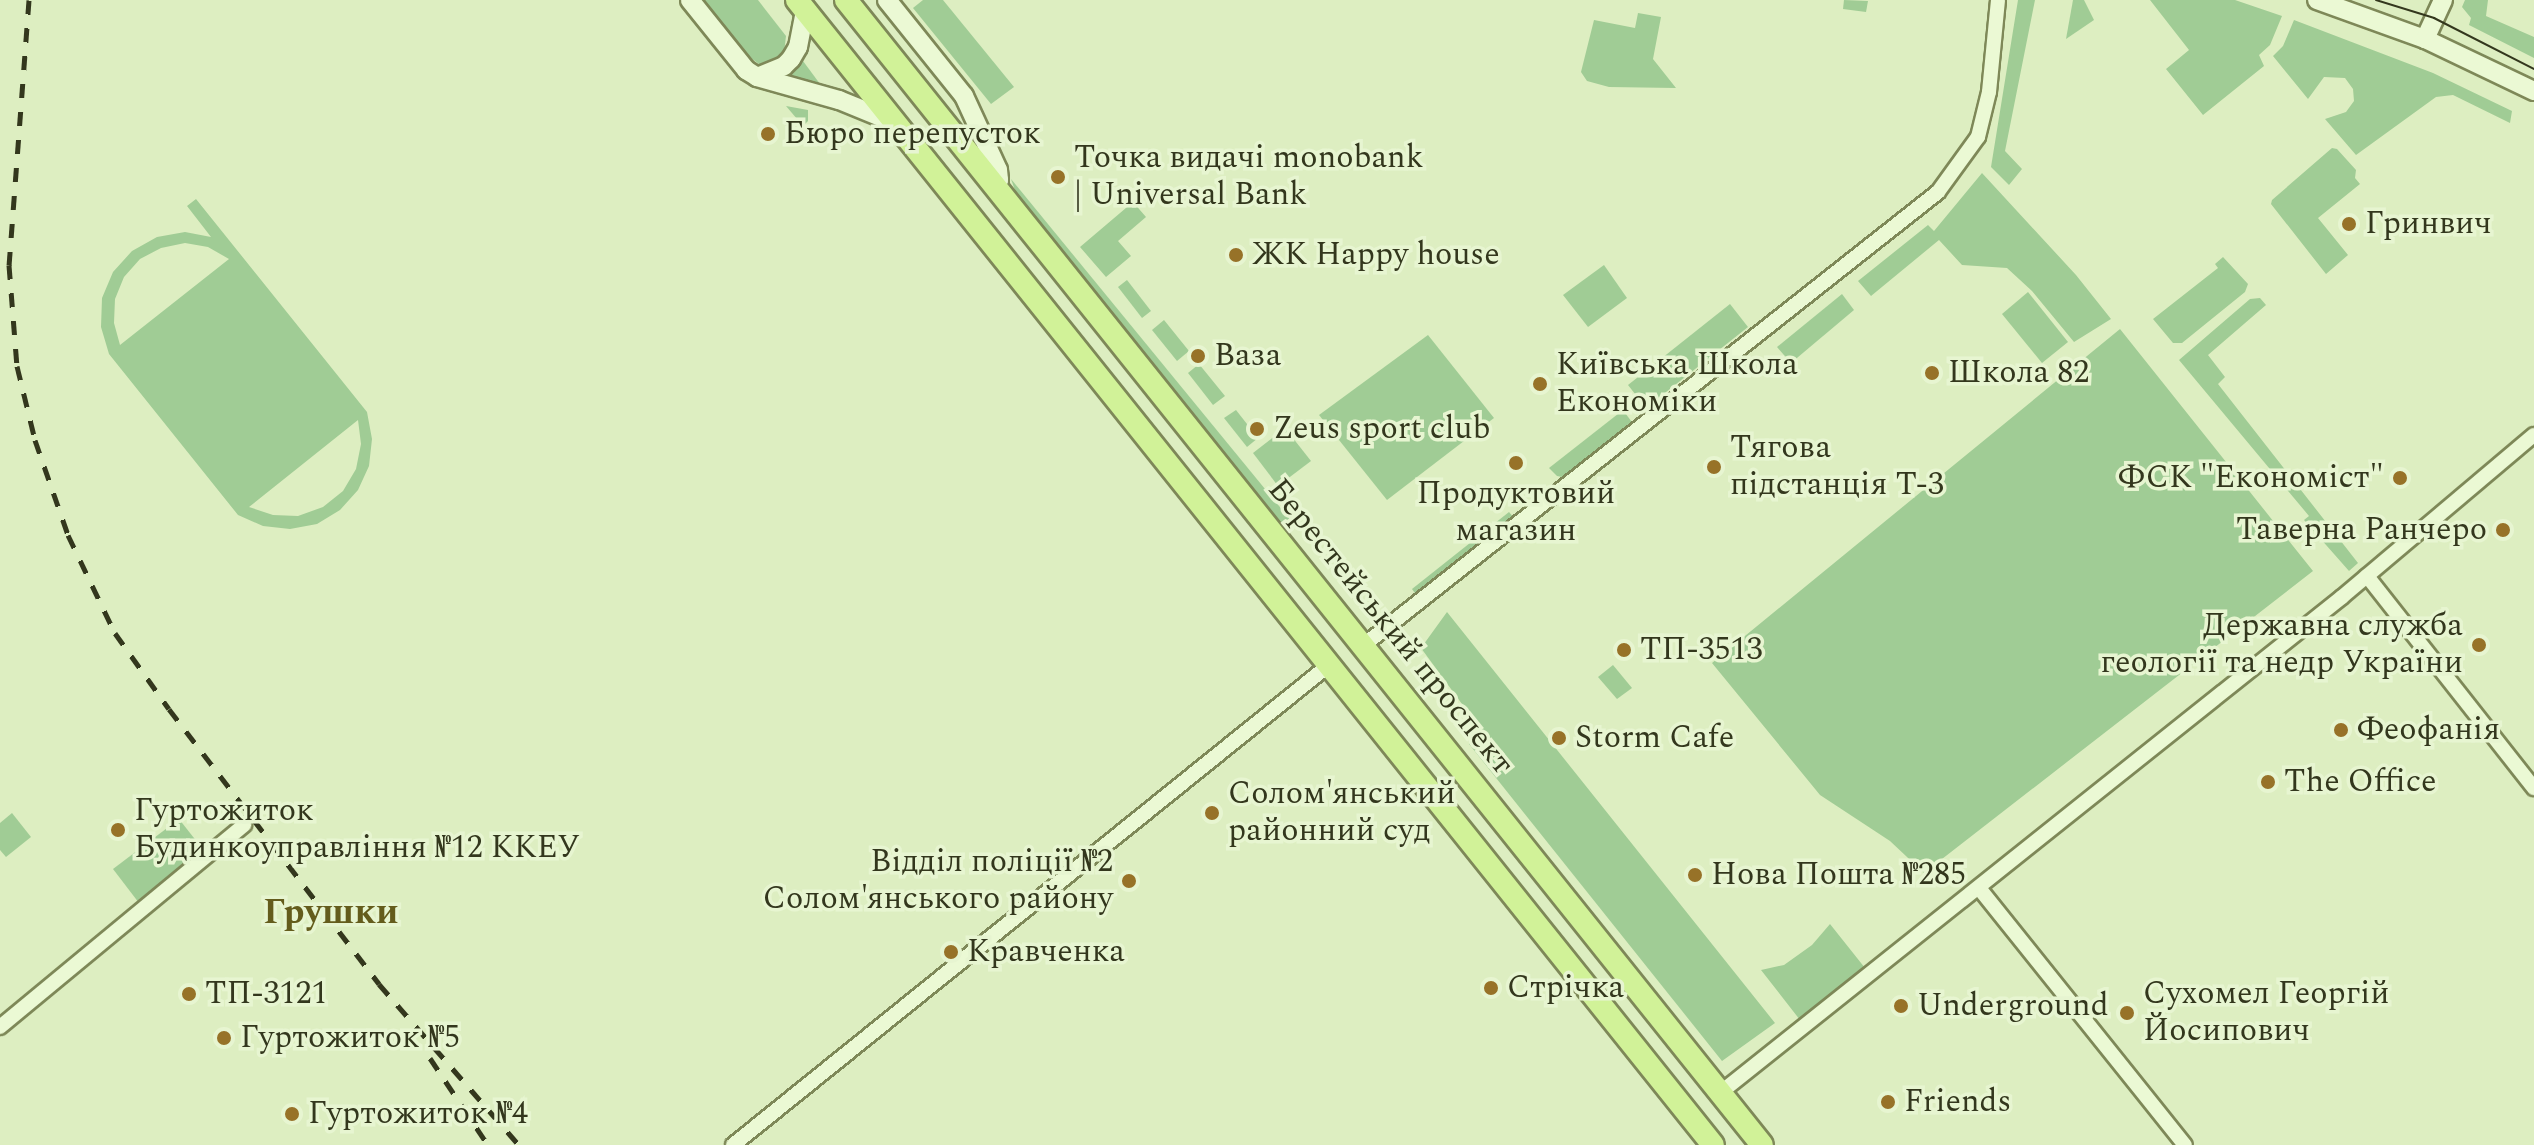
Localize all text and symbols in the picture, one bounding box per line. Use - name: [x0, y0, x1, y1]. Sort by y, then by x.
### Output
- place label: Бюро перепусток: [784, 115, 1041, 153]
- marker: Бюро перепусток: [759, 125, 777, 143]
- place label: Точка видачі monobank | Universal Bank: [1074, 140, 1424, 215]
- marker: Точка видачі monobank | Universal Bank: [1049, 168, 1067, 186]
- place label: Гринвич: [2365, 205, 2492, 243]
- marker: Гринвич: [2340, 215, 2358, 233]
- place label: ЖК Happy house: [1252, 236, 1500, 274]
- marker: ЖК Happy house: [1227, 246, 1245, 264]
- place label: Ваза: [1214, 337, 1282, 375]
- marker: Ваза: [1189, 347, 1207, 365]
- place label: Київська Школа Економіки: [1556, 347, 1798, 422]
- place label: Школа 82: [1948, 354, 2089, 392]
- marker: Школа 82: [1923, 364, 1941, 382]
- marker: Київська Школа Економіки: [1531, 375, 1549, 393]
- place label: Zeus sport club: [1273, 410, 1490, 448]
- marker: Zeus sport club: [1248, 420, 1266, 438]
- place label: Тягова підстанція Т-3: [1730, 430, 1944, 505]
- marker: Продуктовий магазин: [1507, 454, 1525, 472]
- marker: Тягова підстанція Т-3: [1705, 458, 1723, 476]
- place label: ФСК "Економіст": [2118, 459, 2384, 497]
- marker: ФСК "Економіст": [2391, 469, 2409, 487]
- street label: Берестейський проспект: [1259, 471, 1521, 783]
- place label: Продуктовий магазин: [1417, 476, 1615, 551]
- place label: Таверна Ранчеро: [2236, 511, 2487, 549]
- marker: Таверна Ранчеро: [2494, 521, 2512, 539]
- place label: Державна служба геології та недр України: [2101, 608, 2463, 683]
- place label: ТП-3513: [1640, 631, 1763, 669]
- marker: Державна служба геології та недр України: [2470, 636, 2488, 654]
- marker: ТП-3513: [1615, 641, 1633, 659]
- place label: Феофанія: [2357, 711, 2500, 749]
- place label: Storm Cafe: [1575, 719, 1734, 757]
- marker: Феофанія: [2332, 721, 2350, 739]
- marker: Storm Cafe: [1550, 729, 1568, 747]
- place label: The Office: [2284, 763, 2437, 801]
- marker: The Office: [2259, 773, 2277, 791]
- place label: Солом'янський районний суд: [1228, 776, 1455, 851]
- place label: Гуртожиток Будинкоуправління №12 ККЕУ: [134, 793, 580, 868]
- marker: Солом'янський районний суд: [1203, 804, 1221, 822]
- marker: Гуртожиток Будинкоуправління №12 ККЕУ: [109, 821, 127, 839]
- place label: Відділ поліції №2 Солом'янського району: [763, 844, 1113, 919]
- place label: Нова Пошта №285: [1711, 856, 1966, 894]
- marker: Нова Пошта №285: [1686, 866, 1704, 884]
- marker: Відділ поліції №2 Солом'янського району: [1120, 872, 1138, 890]
- district label: Грушки: [263, 891, 399, 935]
- place label: Кравченка: [967, 933, 1125, 971]
- marker: Кравченка: [942, 943, 960, 961]
- place label: Стрічка: [1507, 969, 1624, 1007]
- place label: ТП-3121: [205, 975, 328, 1013]
- place label: Сухомел Георгій Йосипович: [2143, 976, 2390, 1051]
- marker: Стрічка: [1482, 979, 1500, 997]
- marker: ТП-3121: [180, 985, 198, 1003]
- place label: Underground: [1917, 987, 2109, 1025]
- marker: Underground: [1892, 997, 1910, 1015]
- marker: Сухомел Георгій Йосипович: [2118, 1004, 2136, 1022]
- place label: Гуртожиток №5: [240, 1019, 460, 1057]
- marker: Гуртожиток №5: [215, 1029, 233, 1047]
- place label: Friends: [1904, 1083, 2011, 1121]
- marker: Friends: [1879, 1093, 1897, 1111]
- place label: Гуртожиток №4: [308, 1095, 528, 1133]
- marker: Гуртожиток №4: [283, 1105, 301, 1123]

